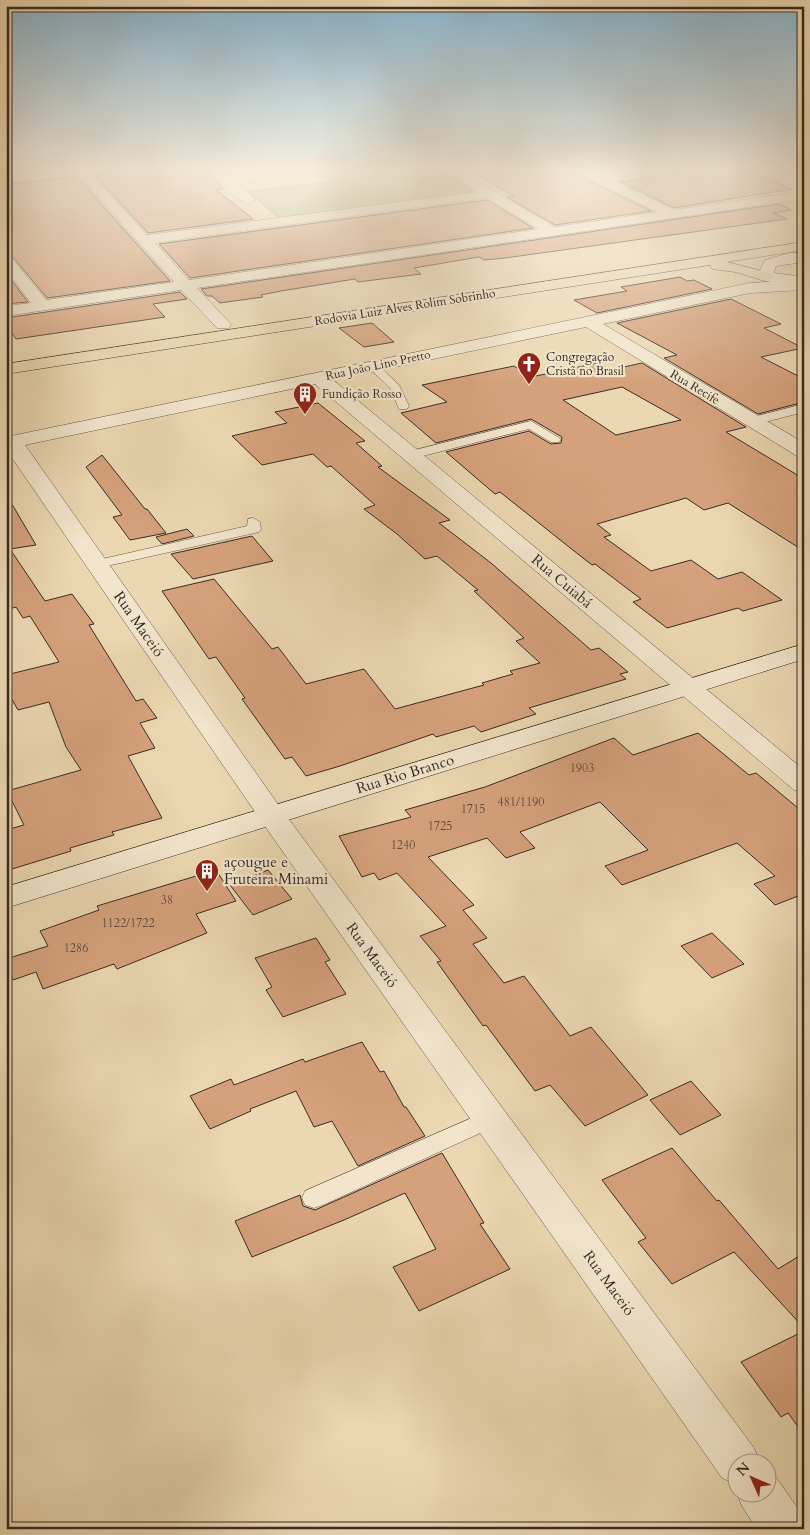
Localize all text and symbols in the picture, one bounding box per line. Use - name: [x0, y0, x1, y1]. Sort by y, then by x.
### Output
- street label: Rodovia Luiz Alves Rolim Sobrinho: [313, 285, 497, 329]
- street label: Rua João Lino Pretto: [324, 346, 432, 384]
- place label: Congregação Cristã no Brasil: [546, 349, 624, 379]
- church icon: Congregação Cristã no Brasil: [516, 351, 542, 385]
- street label: Rua Recife: [667, 366, 723, 408]
- building icon: Fundição Rosso: [292, 381, 318, 415]
- place label: Fundição Rosso: [322, 386, 402, 402]
- street label: Rua Cuiabá: [527, 550, 597, 613]
- street label: Rua Maceió: [109, 587, 169, 661]
- street label: Rua Rio Branco: [354, 750, 456, 798]
- house number: 1903: [570, 760, 594, 776]
- house number: 481/1190: [498, 794, 544, 810]
- house number: 1715: [461, 801, 485, 817]
- house number: 1725: [428, 818, 452, 834]
- house number: 1240: [391, 837, 415, 853]
- place label: açougue e Fruteira Minami: [224, 852, 328, 889]
- building icon: açougue e Fruteira Minami: [194, 858, 220, 892]
- house number: 38: [161, 892, 173, 908]
- house number: 1122/1722: [101, 915, 155, 931]
- street label: Rua Maceió: [342, 918, 402, 992]
- house number: 1286: [64, 940, 88, 956]
- street label: Rua Maceió: [579, 1246, 639, 1320]
- north arrow: [728, 1452, 778, 1502]
- text: N: [732, 1458, 754, 1480]

